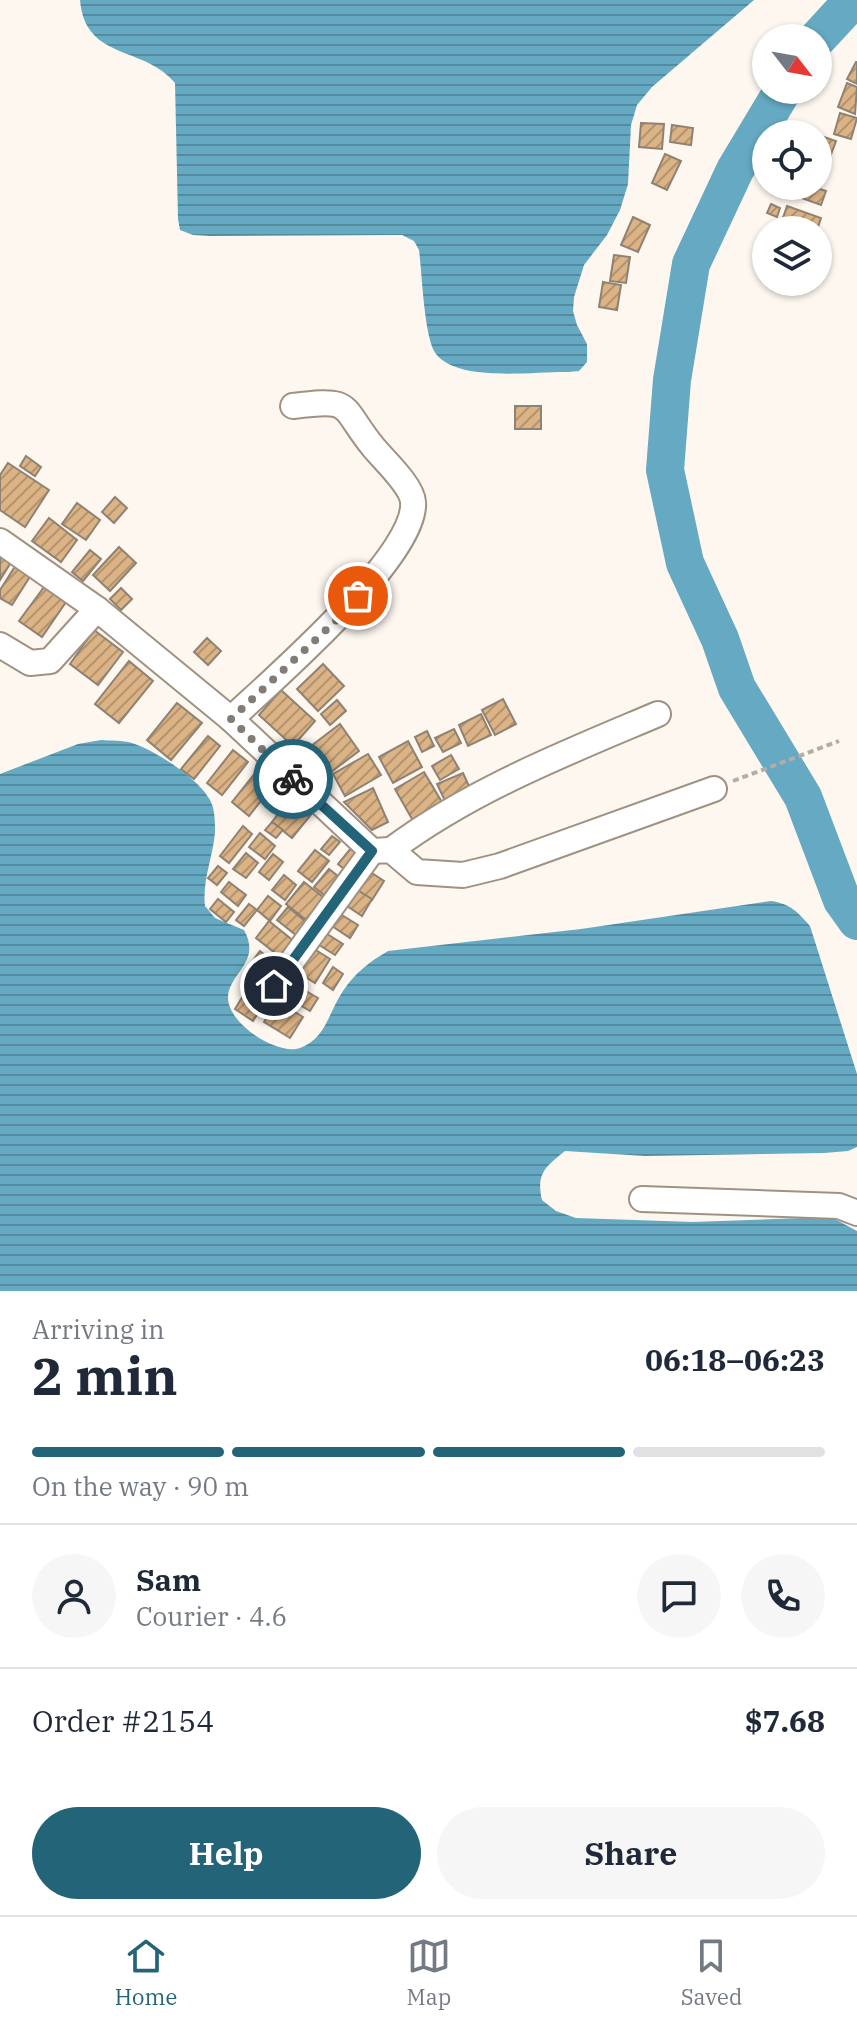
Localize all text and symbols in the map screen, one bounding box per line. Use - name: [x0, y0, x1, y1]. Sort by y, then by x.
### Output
- north arrow: [752, 24, 832, 104]
- map controls: [752, 24, 832, 296]
- button: locate: [752, 120, 832, 200]
- button: layers: [752, 216, 832, 296]
- pin: [324, 562, 392, 630]
- icon: bag: [336, 574, 380, 618]
- courier: [253, 739, 333, 819]
- icon: bike: [271, 757, 315, 801]
- pin: [240, 952, 308, 1020]
- icon: home: [252, 964, 296, 1008]
- text: Arriving in: [32, 1312, 165, 1346]
- text: 06:18–06:23: [645, 1340, 825, 1379]
- text: 2 min: [32, 1342, 178, 1409]
- text: On the way · 90 m: [32, 1469, 249, 1503]
- button: person: [32, 1554, 116, 1638]
- button: chat: [637, 1554, 721, 1638]
- button: phone: [741, 1554, 825, 1638]
- text: Sam: [136, 1560, 201, 1599]
- text: Courier · 4.6: [136, 1599, 287, 1633]
- text: Order #2154: [32, 1701, 214, 1740]
- text: $7.68: [745, 1701, 825, 1740]
- button: Help: [32, 1807, 421, 1899]
- button: Share: [437, 1807, 825, 1899]
- tab: Home: [115, 1934, 177, 2011]
- tab: Map: [407, 1934, 451, 2011]
- tab: Saved: [681, 1934, 742, 2011]

